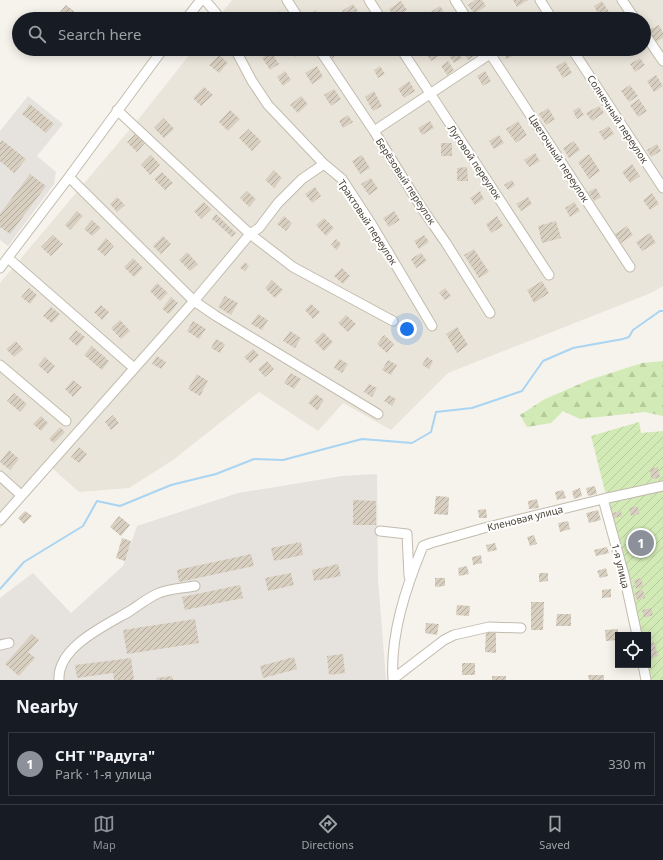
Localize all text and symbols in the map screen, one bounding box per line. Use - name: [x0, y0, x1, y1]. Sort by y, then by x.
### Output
- search box: [12, 12, 651, 56]
- icon: search: [26, 23, 48, 45]
- text: Search here: [58, 24, 141, 44]
- street label: Солнечный переулок: [584, 72, 652, 166]
- street label: Цветочный переулок: [525, 111, 593, 205]
- street label: Луговой переулок: [445, 122, 506, 203]
- street label: Берёзовый переулок: [373, 135, 440, 228]
- street label: Трактовый переулок: [335, 177, 401, 268]
- your location: [397, 319, 417, 339]
- street label: Кленовая улица: [486, 502, 564, 534]
- pin: 1: [628, 528, 654, 558]
- street label: 1-я улица: [609, 542, 633, 590]
- map controls: [615, 632, 651, 668]
- button: locate: [615, 632, 651, 668]
- text: Nearby: [16, 695, 78, 718]
- text: СНТ "Радуга": [55, 745, 155, 765]
- text: 1: [26, 755, 34, 773]
- text: 330 m: [608, 755, 646, 773]
- text: Park · 1-я улица: [55, 765, 152, 783]
- tab: Map: [93, 813, 116, 852]
- tab: Directions: [301, 813, 354, 852]
- tab: Saved: [539, 813, 570, 852]

